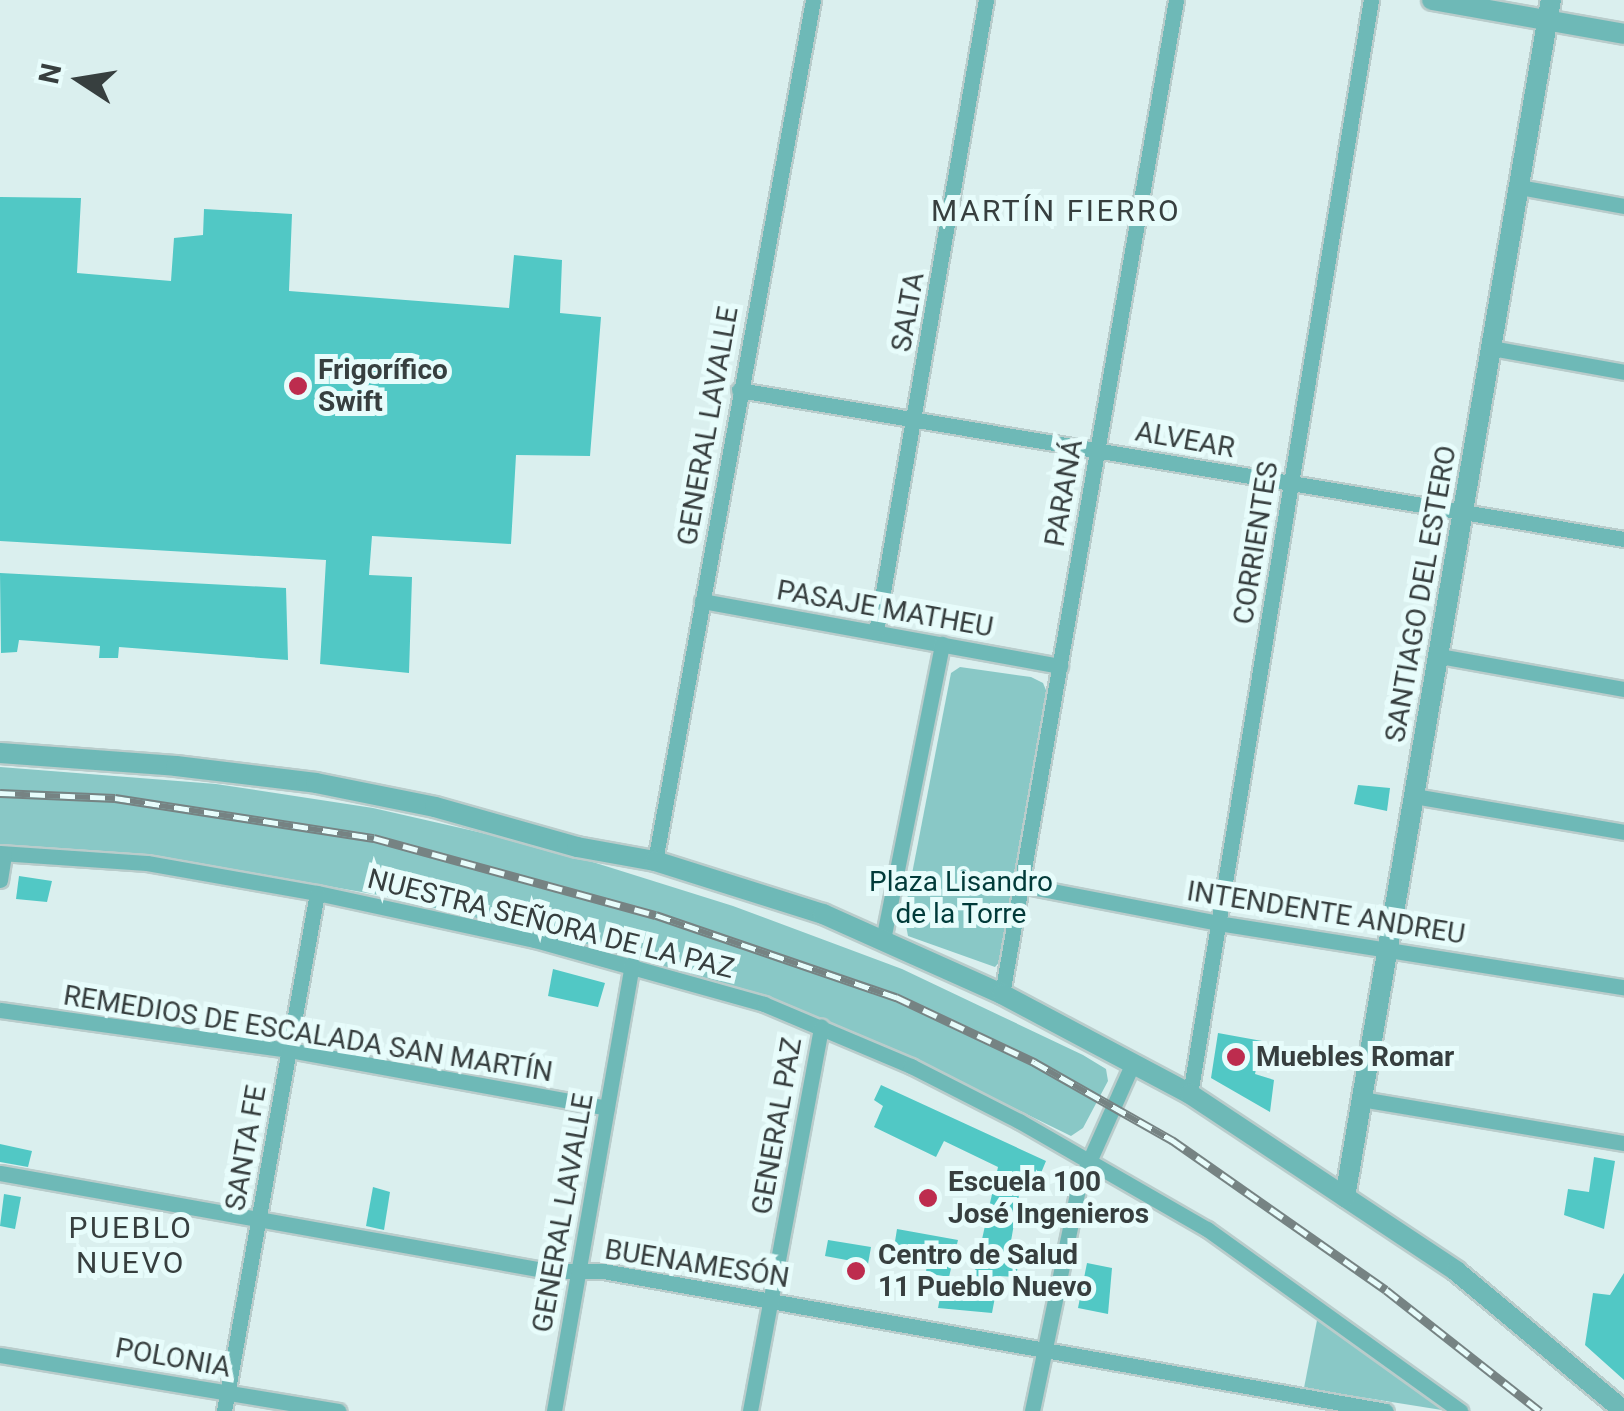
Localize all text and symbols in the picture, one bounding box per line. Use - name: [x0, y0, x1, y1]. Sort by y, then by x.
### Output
- north arrow: [30, 30, 130, 130]
- text: N: [32, 61, 68, 87]
- district label: MARTÍN FIERRO: [931, 193, 1181, 229]
- street label: SALTA: [885, 270, 931, 354]
- street label: GENERAL LAVALLE: [670, 304, 746, 548]
- place label: Frigorífico Swift: [318, 353, 448, 419]
- marker: Frigorífico Swift: [287, 375, 309, 397]
- street label: ALVEAR: [1133, 415, 1237, 465]
- street label: PARANÁ: [1038, 437, 1090, 549]
- street label: SANTIAGO DEL ESTERO: [1378, 443, 1464, 745]
- street label: CORRIENTES: [1227, 459, 1285, 627]
- street label: PASAJE MATHEU: [774, 573, 996, 645]
- street label: NUESTRA SEÑORA DE LA PAZ: [364, 862, 738, 986]
- park label: Plaza Lisandro de la Torre: [869, 865, 1053, 931]
- street label: INTENDENTE ANDREU: [1185, 874, 1467, 952]
- street label: REMEDIOS DE ESCALADA SAN MARTÍN: [61, 979, 555, 1089]
- street label: GENERAL PAZ: [745, 1035, 809, 1217]
- place label: Muebles Romar: [1256, 1040, 1454, 1074]
- marker: Muebles Romar: [1225, 1046, 1247, 1068]
- street label: SANTA FE: [218, 1083, 274, 1213]
- street label: GENERAL LAVALLE: [525, 1091, 601, 1335]
- place label: Escuela 100 José Ingenieros: [948, 1165, 1149, 1231]
- marker: Escuela 100 José Ingenieros: [917, 1187, 939, 1209]
- district label: PUEBLO NUEVO: [69, 1210, 193, 1280]
- street label: BUENAMESÓN: [602, 1233, 792, 1295]
- place label: Centro de Salud 11 Pueblo Nuevo: [878, 1238, 1092, 1304]
- marker: Centro de Salud 11 Pueblo Nuevo: [843, 1258, 869, 1284]
- street label: POLONIA: [113, 1331, 233, 1385]

